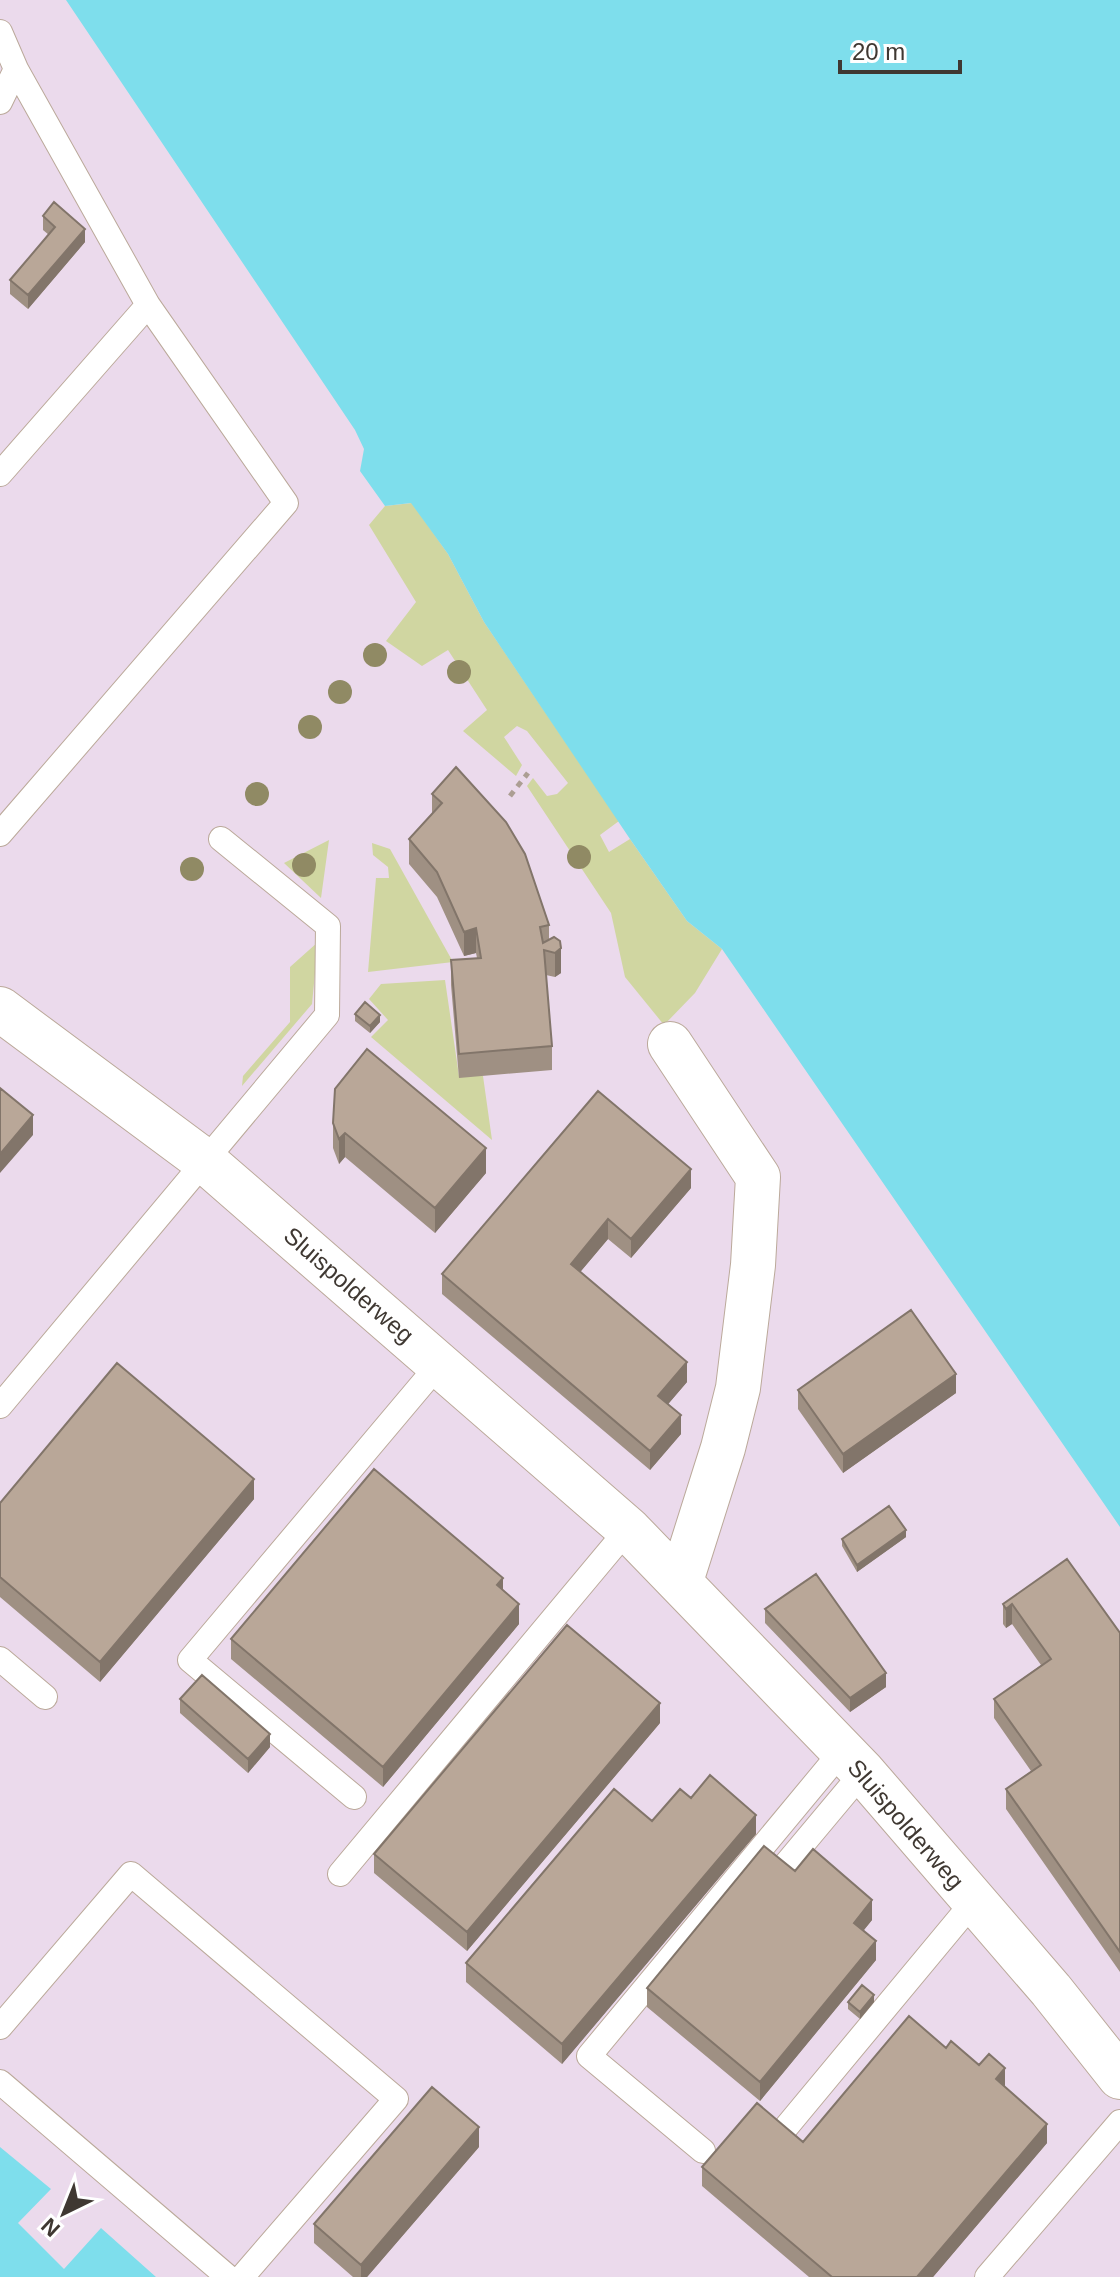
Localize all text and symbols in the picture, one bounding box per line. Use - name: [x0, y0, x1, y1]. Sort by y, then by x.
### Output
- scale bar: [840, 24, 960, 74]
- text: 20 m: [852, 38, 905, 65]
- street label: Sluispolderweg: [279, 1221, 419, 1349]
- street label: Sluispolderweg: [842, 1754, 970, 1894]
- north arrow: [24, 2173, 104, 2253]
- text: N: [36, 2213, 65, 2242]

